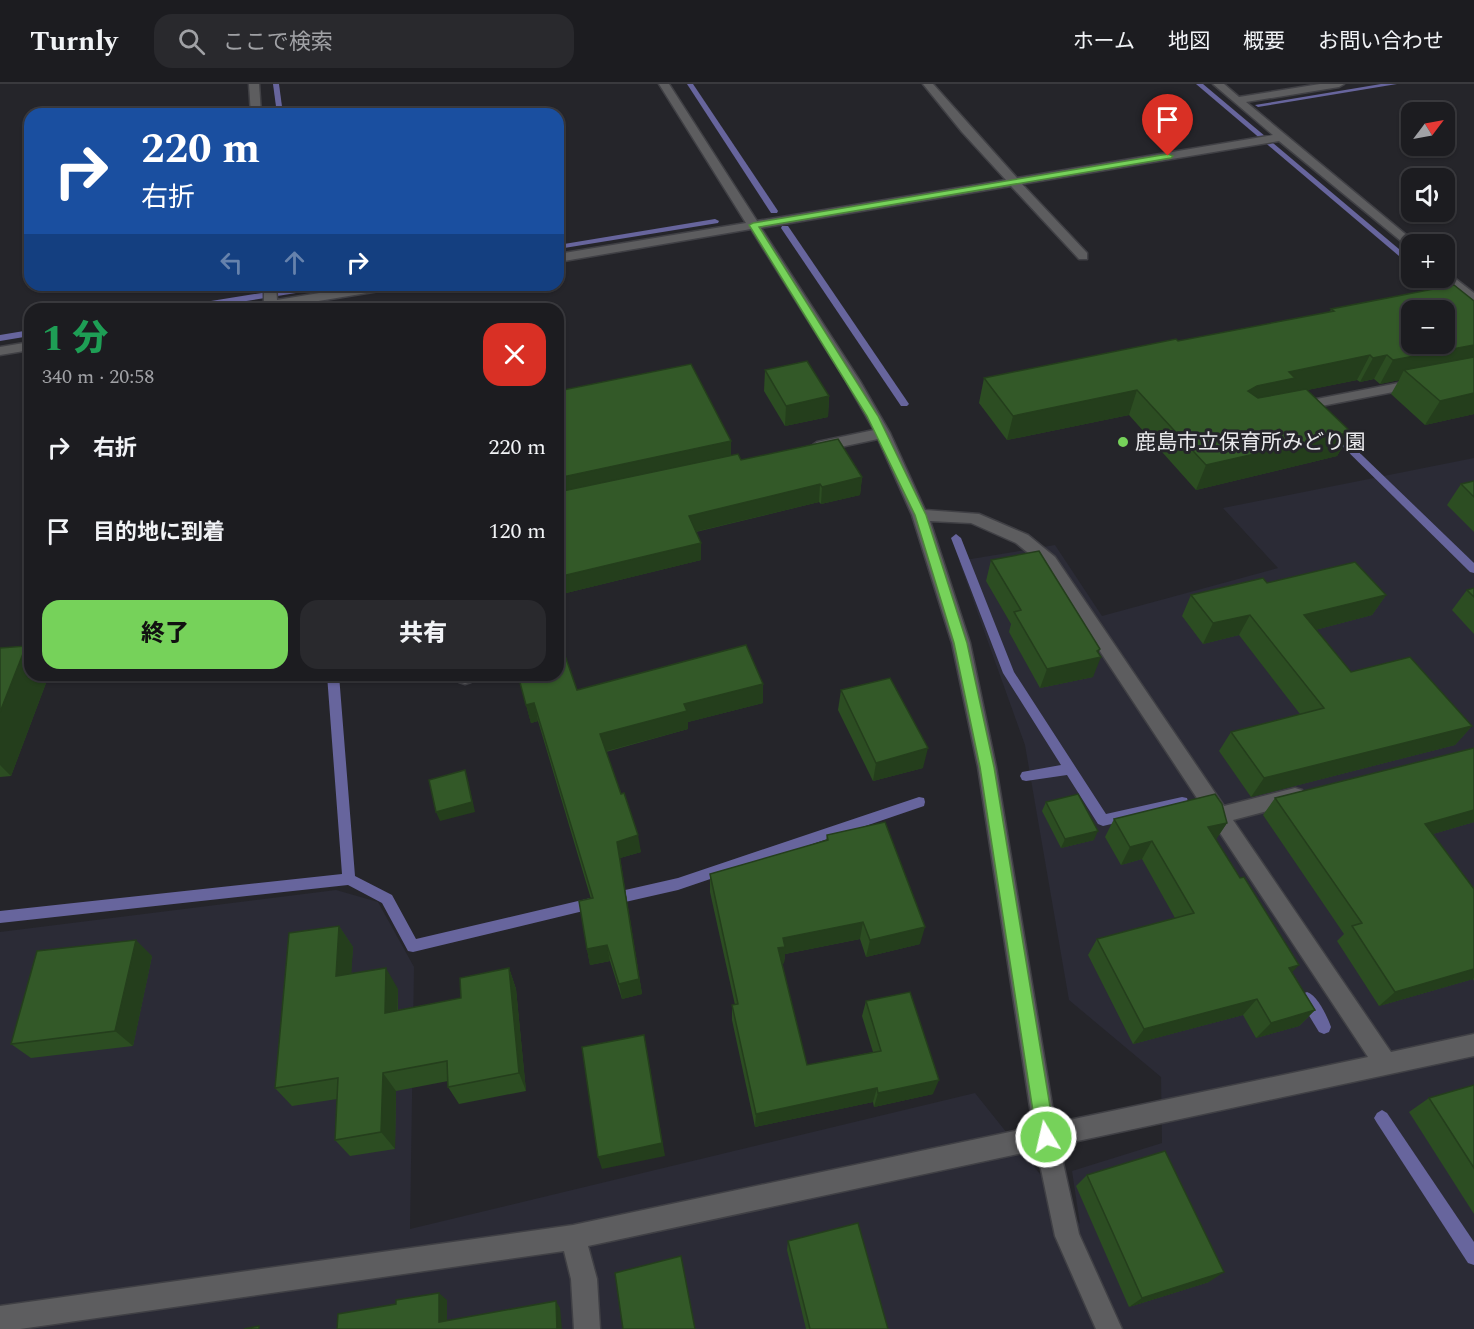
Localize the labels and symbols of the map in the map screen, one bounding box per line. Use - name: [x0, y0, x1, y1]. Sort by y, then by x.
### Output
- pin: [1142, 94, 1193, 156]
- north arrow: [1401, 102, 1455, 156]
- place label: 鹿島市立保育所みどり園: [1135, 427, 1366, 459]
- marker: 鹿島市立保育所みどり園: [1116, 435, 1130, 449]
- position arrow: [1014, 1105, 1078, 1169]

